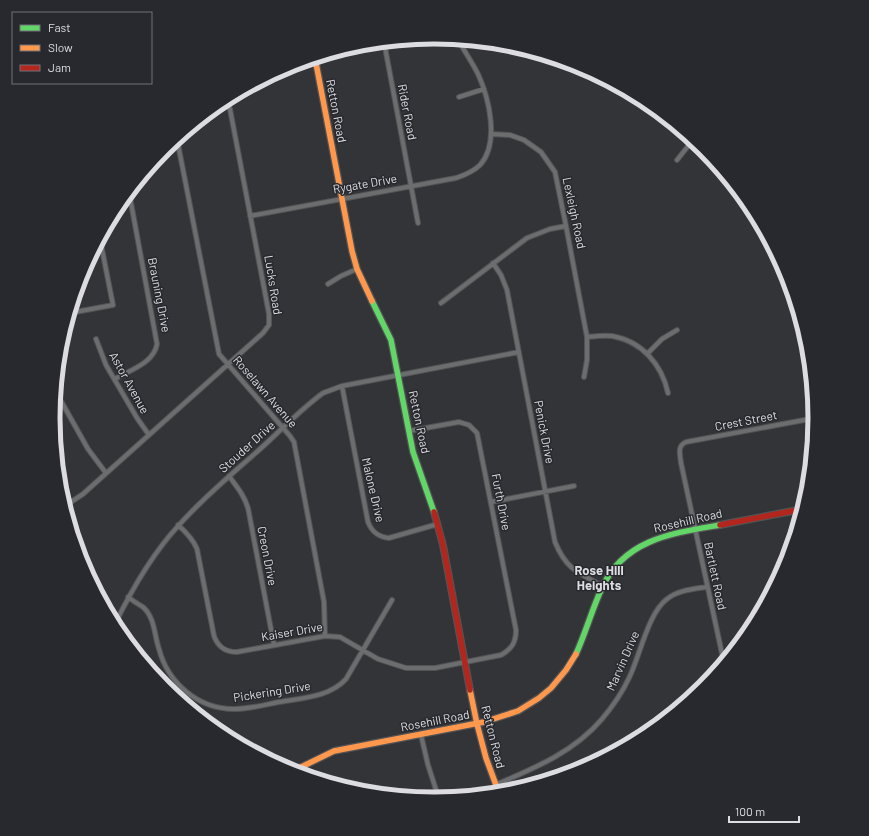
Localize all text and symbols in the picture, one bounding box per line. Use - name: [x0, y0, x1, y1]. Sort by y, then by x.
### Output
- legend: [12, 12, 152, 84]
- text: Fast: [48, 20, 71, 34]
- text: Slow: [48, 40, 73, 54]
- text: Jam: [48, 60, 71, 74]
- street label: Retton Road: [324, 78, 350, 144]
- street label: Rider Road: [396, 83, 420, 141]
- street label: Rygate Drive: [332, 170, 398, 196]
- street label: Lexleigh Road: [561, 176, 589, 250]
- street label: Lucks Road: [262, 254, 286, 316]
- street label: Brauning Drive: [146, 256, 174, 333]
- street label: Astor Avenue: [107, 349, 153, 416]
- street label: Roselawn Avenue: [231, 353, 301, 430]
- street label: Retton Road: [406, 389, 433, 455]
- street label: Penick Drive: [532, 399, 558, 465]
- street label: Crest Street: [713, 407, 778, 433]
- street label: Stouder Drive: [215, 417, 277, 475]
- street label: Malone Drive: [360, 456, 388, 523]
- street label: Furth Drive: [490, 472, 514, 531]
- street label: Rosehill Road: [652, 505, 723, 535]
- street label: Creon Drive: [255, 525, 281, 587]
- street label: Bartlett Road: [702, 540, 730, 611]
- district label: Rose Hill Heights: [574, 562, 624, 593]
- street label: Kaiser Drive: [260, 619, 324, 643]
- street label: Marvin Drive: [603, 629, 641, 693]
- street label: Pickering Drive: [232, 678, 311, 704]
- street label: Retton Road: [479, 704, 509, 770]
- street label: Rosehill Road: [399, 706, 471, 734]
- scale bar: [729, 798, 799, 824]
- text: 100 m: [735, 804, 765, 818]

